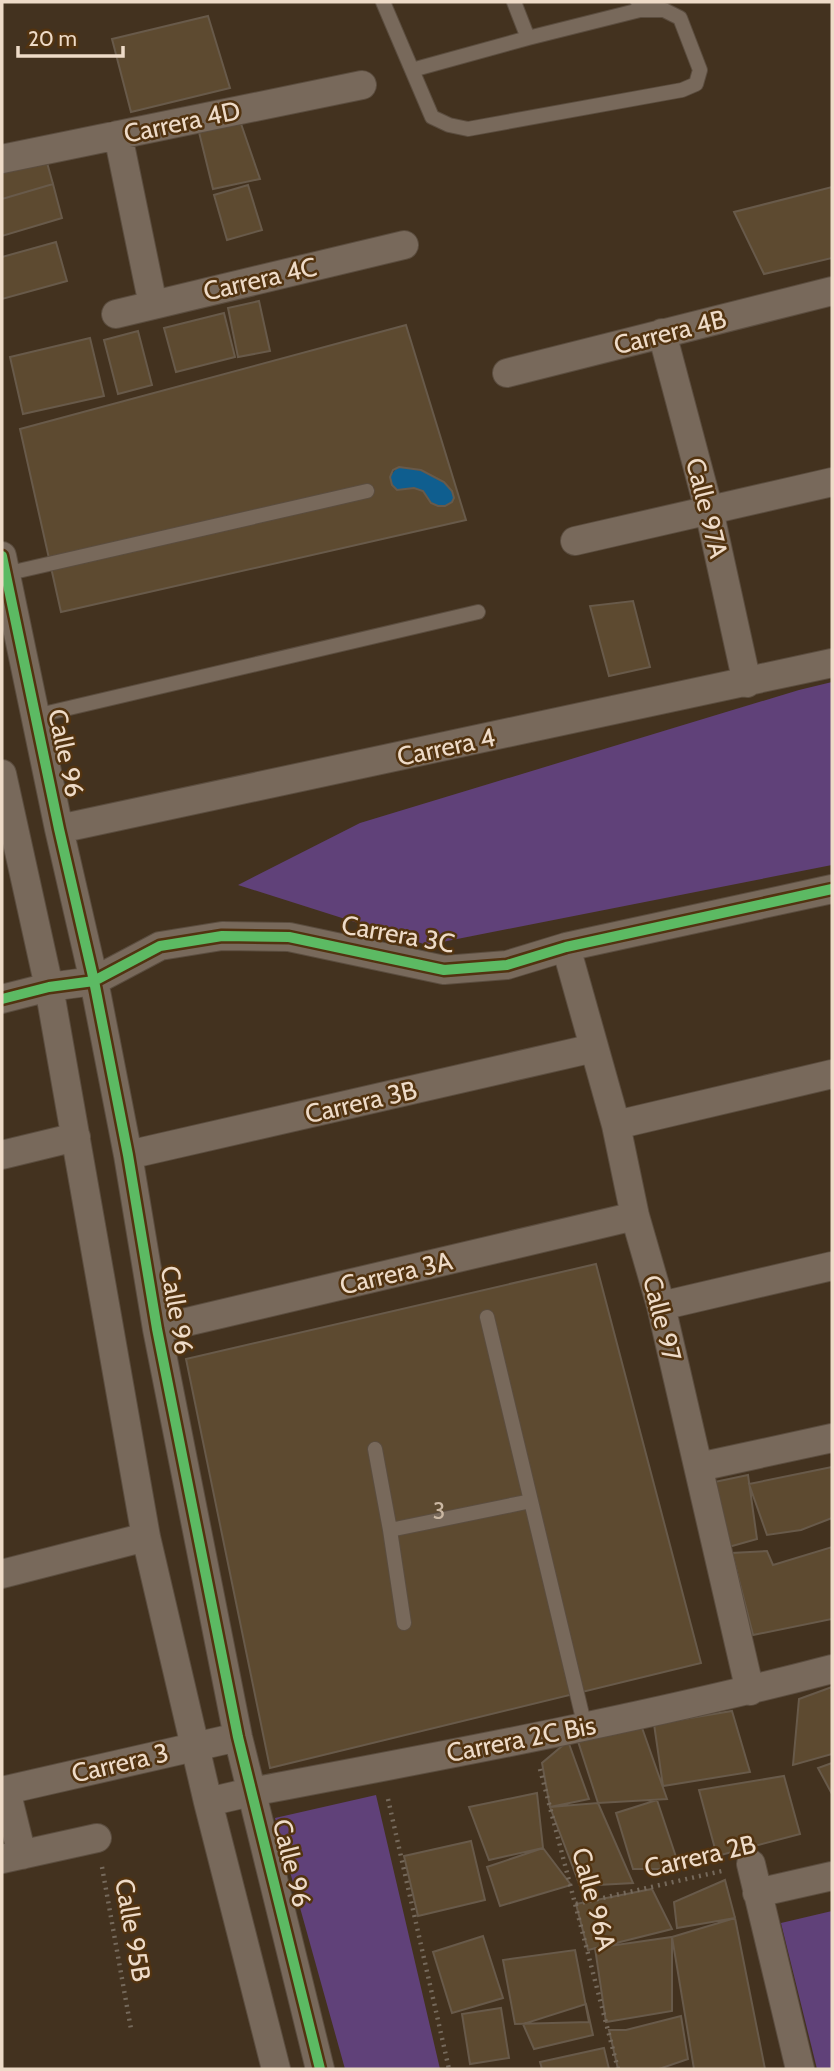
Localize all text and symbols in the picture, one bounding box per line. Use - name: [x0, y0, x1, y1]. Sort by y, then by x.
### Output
- scale bar: [18, 14, 122, 58]
- text: 20 m: [28, 26, 77, 51]
- street label: Carrera 4D: [121, 94, 243, 150]
- street label: Carrera 4C: [200, 250, 320, 308]
- street label: Carrera 4B: [610, 303, 730, 361]
- street label: Calle 97A: [679, 454, 735, 562]
- street label: Calle 96: [41, 706, 91, 800]
- street label: Carrera 4: [394, 721, 498, 773]
- street label: Carrera 3C: [339, 908, 457, 960]
- street label: Carrera 3B: [302, 1074, 420, 1130]
- street label: Carrera 3A: [337, 1245, 455, 1301]
- street label: Calle 96: [153, 1263, 201, 1357]
- street label: Calle 97: [636, 1272, 688, 1364]
- house number: 3: [433, 1497, 445, 1525]
- street label: Carrera 2C Bis: [444, 1709, 599, 1769]
- street label: Carrera 3: [68, 1736, 172, 1790]
- street label: Calle 96: [266, 1816, 318, 1910]
- street label: Carrera 2B: [641, 1828, 759, 1884]
- street label: Calle 96A: [565, 1844, 623, 1954]
- street label: Calle 95B: [108, 1876, 158, 1984]

